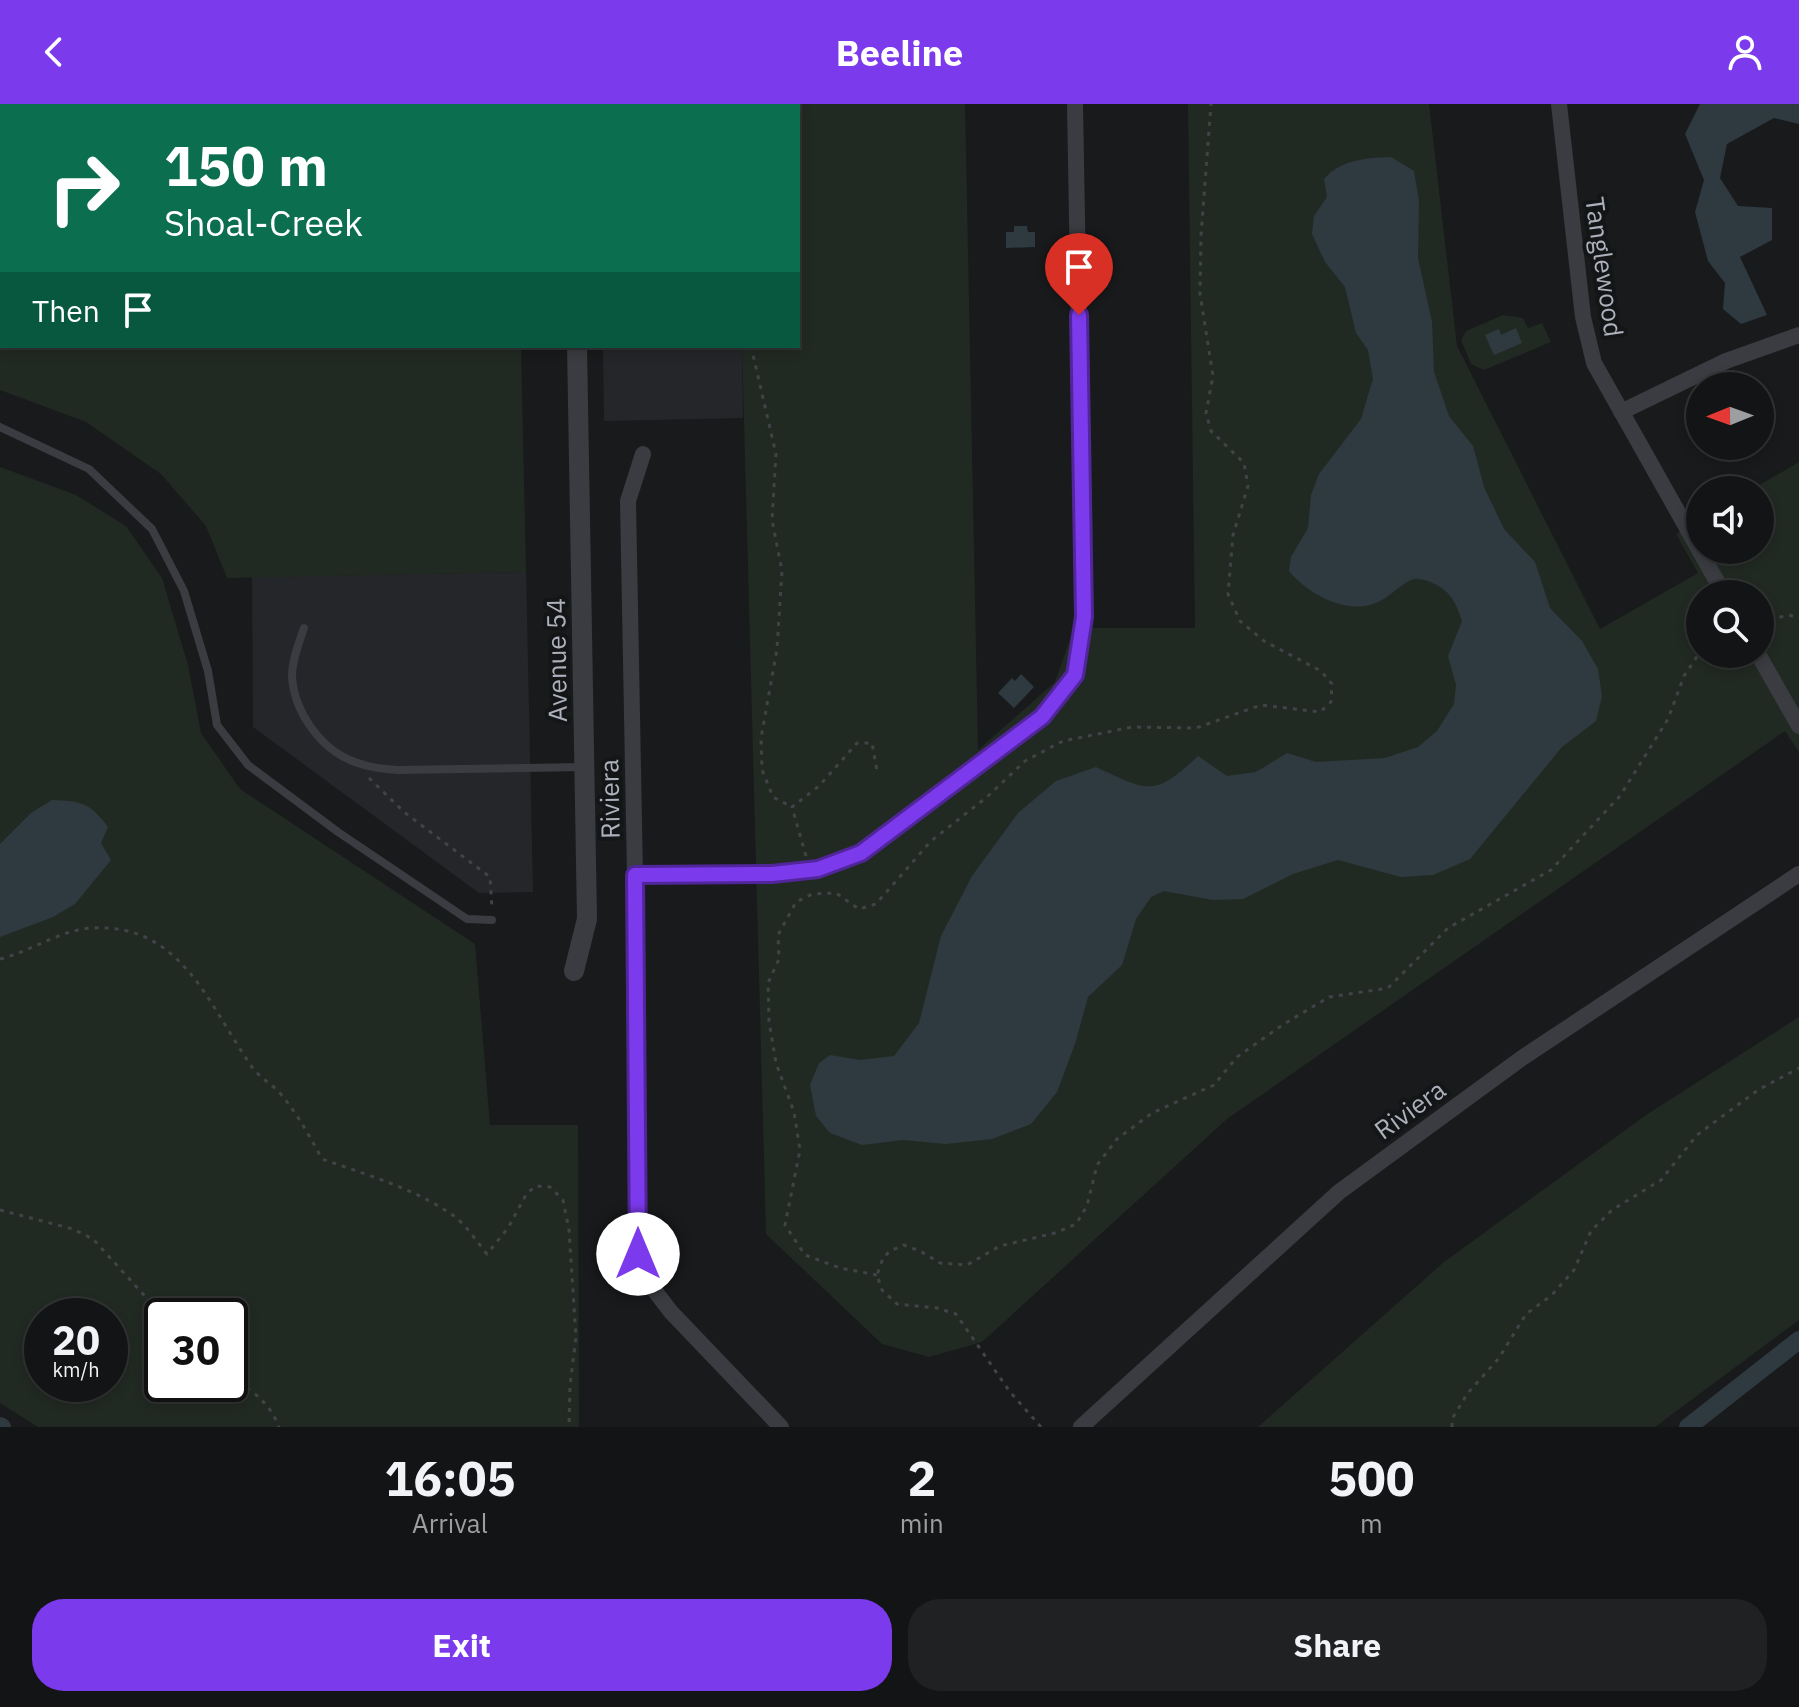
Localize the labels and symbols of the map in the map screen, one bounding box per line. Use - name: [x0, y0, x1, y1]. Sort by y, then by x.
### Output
- street label: Tanglewood: [1578, 195, 1632, 339]
- pin: [1045, 233, 1113, 315]
- north arrow: [1686, 372, 1774, 460]
- street label: Avenue 54: [538, 598, 574, 722]
- street label: Riviera: [591, 759, 627, 839]
- street label: Riviera: [1367, 1072, 1452, 1146]
- position arrow: [596, 1212, 680, 1296]
- speed limit sign: 30: [144, 1298, 248, 1402]

